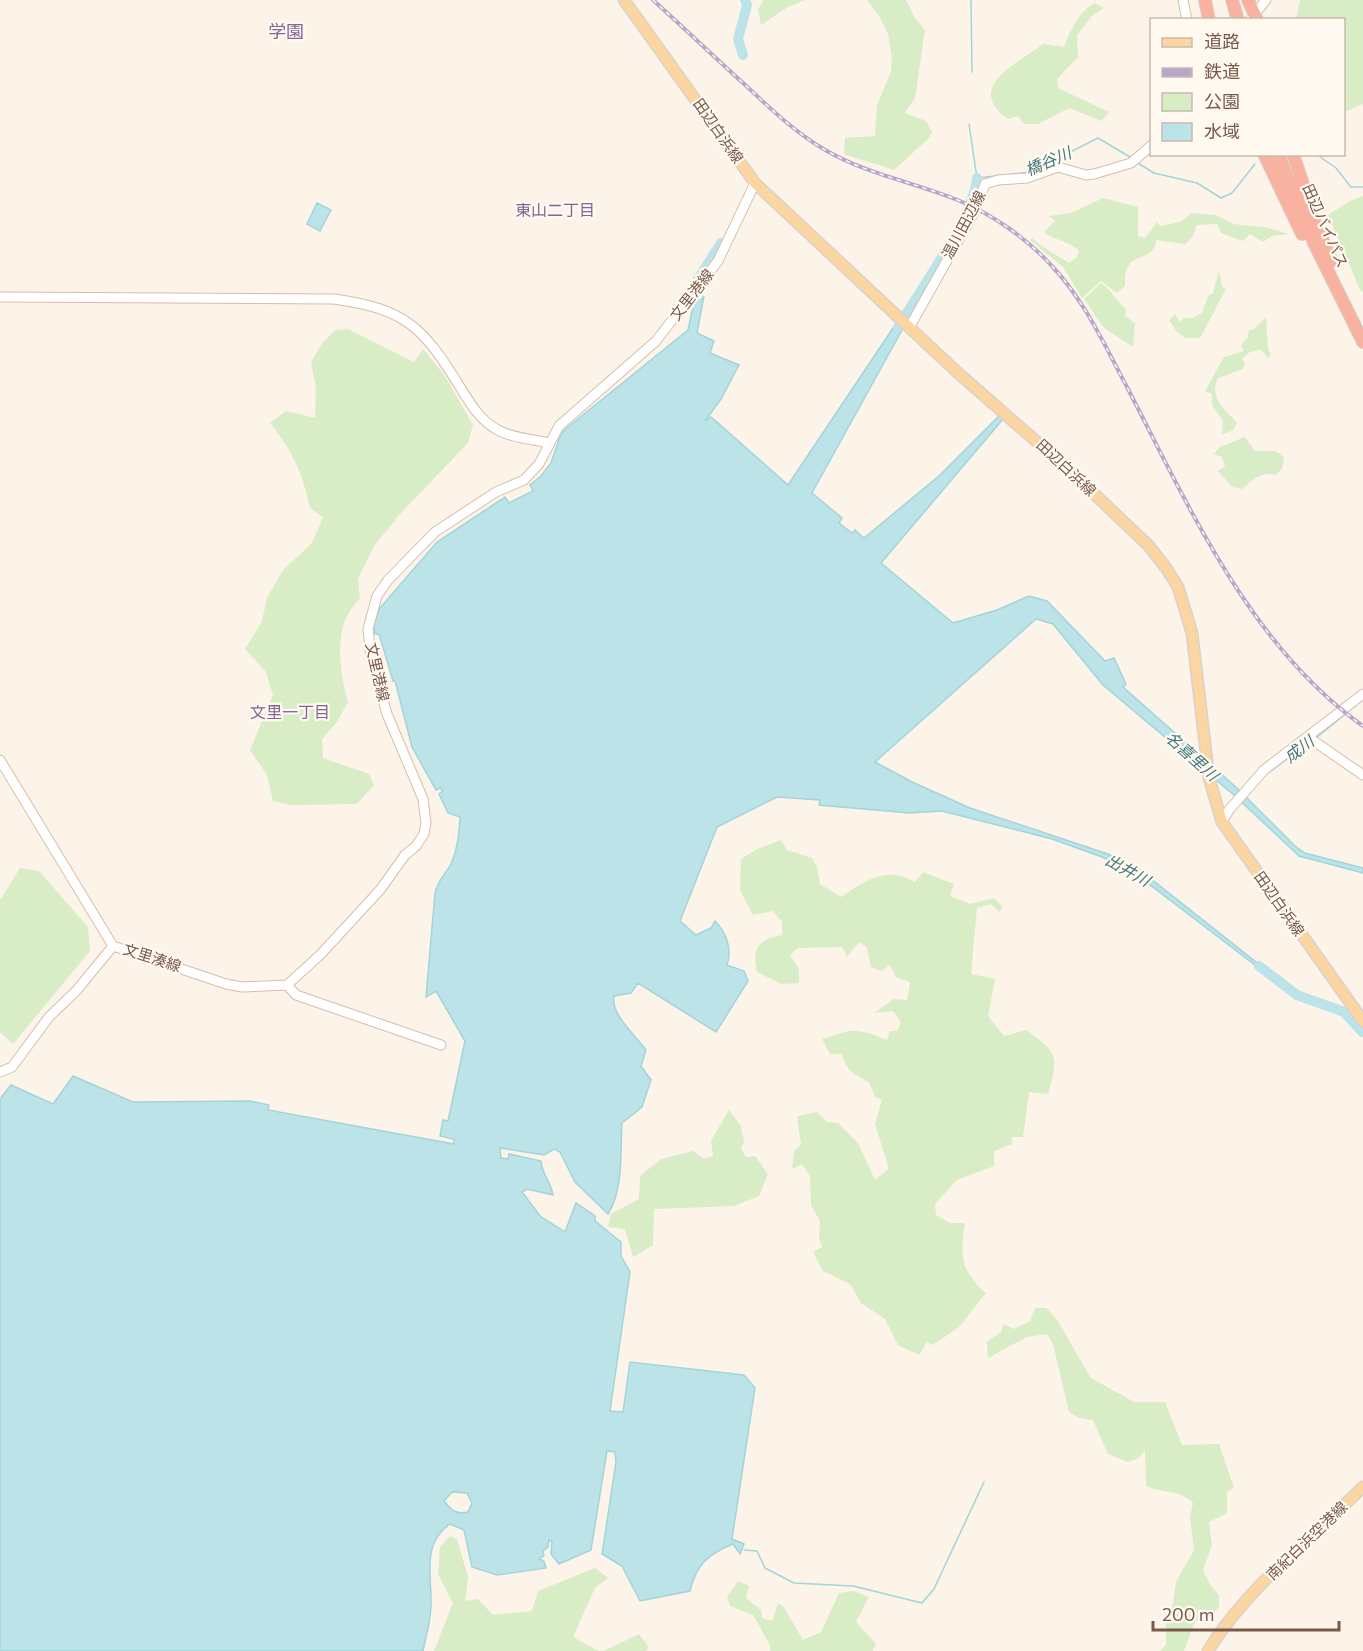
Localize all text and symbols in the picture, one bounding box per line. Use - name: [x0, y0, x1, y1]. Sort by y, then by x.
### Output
- legend: [1150, 18, 1345, 156]
- district label: 学園: [268, 20, 304, 42]
- text: 道路: [1204, 30, 1240, 52]
- text: 鉄道: [1204, 60, 1240, 82]
- text: 公園: [1204, 90, 1240, 112]
- street label: 田辺白浜線: [690, 95, 748, 166]
- text: 水域: [1204, 120, 1240, 142]
- water label: 橋谷川: [1022, 142, 1075, 179]
- street label: 田辺バイパス: [1299, 181, 1352, 270]
- street label: 温川田辺線: [938, 187, 989, 262]
- district label: 東山二丁目: [515, 200, 595, 219]
- street label: 文里港線: [666, 265, 717, 324]
- street label: 田辺白浜線: [1033, 435, 1100, 499]
- street label: 文里港線: [362, 641, 393, 703]
- district label: 文里一丁目: [250, 702, 330, 721]
- water label: 名喜里川: [1162, 727, 1224, 785]
- water label: 成川: [1280, 730, 1319, 766]
- water label: 出井川: [1103, 850, 1156, 890]
- street label: 田辺白浜線: [1251, 868, 1309, 939]
- street label: 文里湊線: [121, 939, 184, 975]
- street label: 南紀白浜空港線: [1262, 1497, 1350, 1583]
- scale bar: [1153, 1594, 1339, 1632]
- text: 200 m: [1162, 1603, 1215, 1625]

